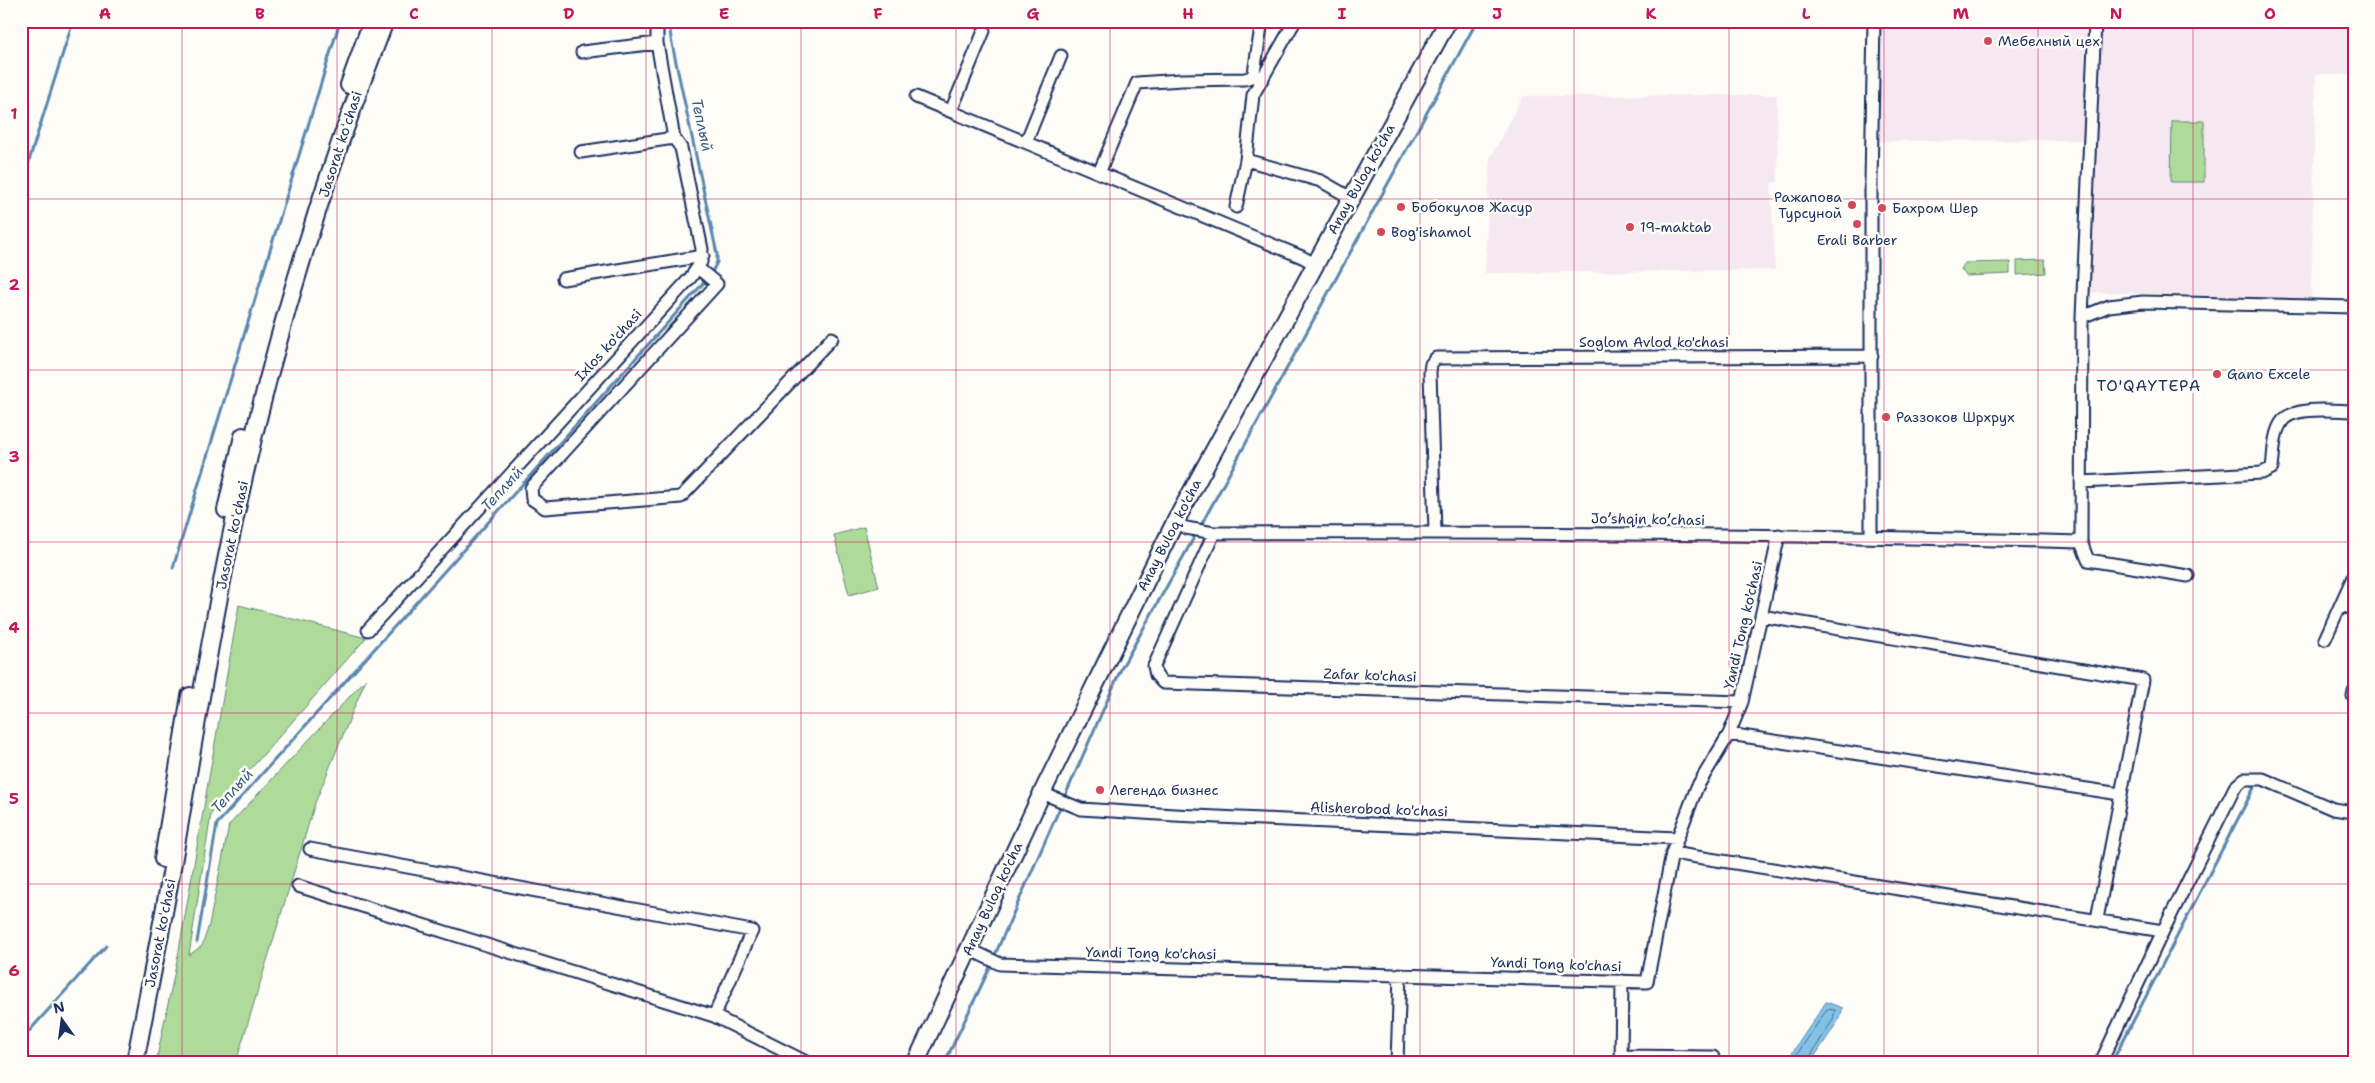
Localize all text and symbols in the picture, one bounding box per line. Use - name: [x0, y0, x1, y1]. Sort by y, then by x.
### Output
- text: A: [99, 3, 111, 24]
- text: B: [255, 3, 265, 24]
- text: C: [409, 3, 419, 24]
- text: D: [563, 3, 575, 24]
- text: E: [719, 3, 729, 24]
- text: F: [873, 3, 883, 24]
- text: G: [1027, 3, 1040, 24]
- text: H: [1182, 3, 1194, 24]
- text: I: [1338, 3, 1347, 24]
- text: J: [1492, 3, 1502, 24]
- text: K: [1646, 3, 1657, 24]
- text: L: [1802, 3, 1811, 24]
- text: M: [1953, 3, 1970, 24]
- text: N: [2110, 3, 2122, 24]
- text: O: [2264, 3, 2276, 24]
- place label: Мебелный цех: [1998, 32, 2100, 50]
- marker: Мебелный цех: [1982, 35, 1994, 47]
- street label: Jasorat koʻchasi: [314, 89, 366, 199]
- water label: Теплый: [687, 97, 717, 153]
- text: 1: [10, 103, 18, 124]
- street label: Anay Buloq ko'cha: [1323, 120, 1399, 237]
- place label: Ражапова Турсуной: [1774, 188, 1842, 222]
- place label: Бобокулов Жасур: [1411, 198, 1533, 216]
- marker: Ражапова Турсуной: [1846, 199, 1858, 211]
- place label: Бахром Шер: [1892, 199, 1978, 217]
- marker: Бобокулов Жасур: [1395, 201, 1407, 213]
- marker: Бахром Шер: [1876, 202, 1888, 214]
- place label: 19-maktab: [1640, 218, 1712, 236]
- marker: Erali Barber: [1851, 218, 1863, 230]
- marker: 19-maktab: [1624, 221, 1636, 233]
- place label: Bog'ishamol: [1391, 223, 1472, 241]
- marker: Bog'ishamol: [1375, 226, 1387, 238]
- place label: Erali Barber: [1817, 231, 1898, 249]
- text: 2: [8, 274, 20, 295]
- street label: Ixlos ko'chasi: [571, 305, 645, 385]
- street label: Soglom Avlod ko'chasi: [1579, 333, 1729, 351]
- place label: Gano Excele: [2227, 365, 2310, 383]
- marker: Gano Excele: [2211, 368, 2223, 380]
- district label: TO'QAYTEPA: [2097, 375, 2201, 396]
- place label: Раззоков Шрхрух: [1896, 408, 2015, 426]
- marker: Раззоков Шрхрух: [1880, 411, 1892, 423]
- text: 3: [8, 446, 20, 467]
- water label: Теплый: [477, 462, 527, 516]
- street label: Anay Buloq ko'cha: [1133, 476, 1205, 594]
- street label: Jasorat koʻchasi: [212, 479, 252, 591]
- street label: Joʼshqin koʼchasi: [1591, 509, 1705, 529]
- street label: Yandi Tong ko'chasi: [1719, 559, 1767, 691]
- text: 4: [8, 617, 20, 638]
- street label: Zafar ko'chasi: [1323, 664, 1417, 686]
- water label: Теплый: [207, 764, 257, 818]
- place label: Легенда бизнес: [1110, 781, 1219, 799]
- marker: Легенда бизнес: [1094, 784, 1106, 796]
- text: 5: [9, 788, 19, 809]
- street label: Alisherobod ko'chasi: [1310, 798, 1448, 820]
- street label: Anay Buloq ko'cha: [958, 839, 1026, 959]
- street label: Jasorat koʻchasi: [141, 877, 179, 989]
- street label: Yandi Tong ko'chasi: [1085, 943, 1217, 963]
- street label: Yandi Tong ko'chasi: [1490, 953, 1622, 975]
- text: 6: [8, 960, 20, 981]
- north arrow: [38, 996, 88, 1046]
- text: N: [51, 997, 66, 1017]

